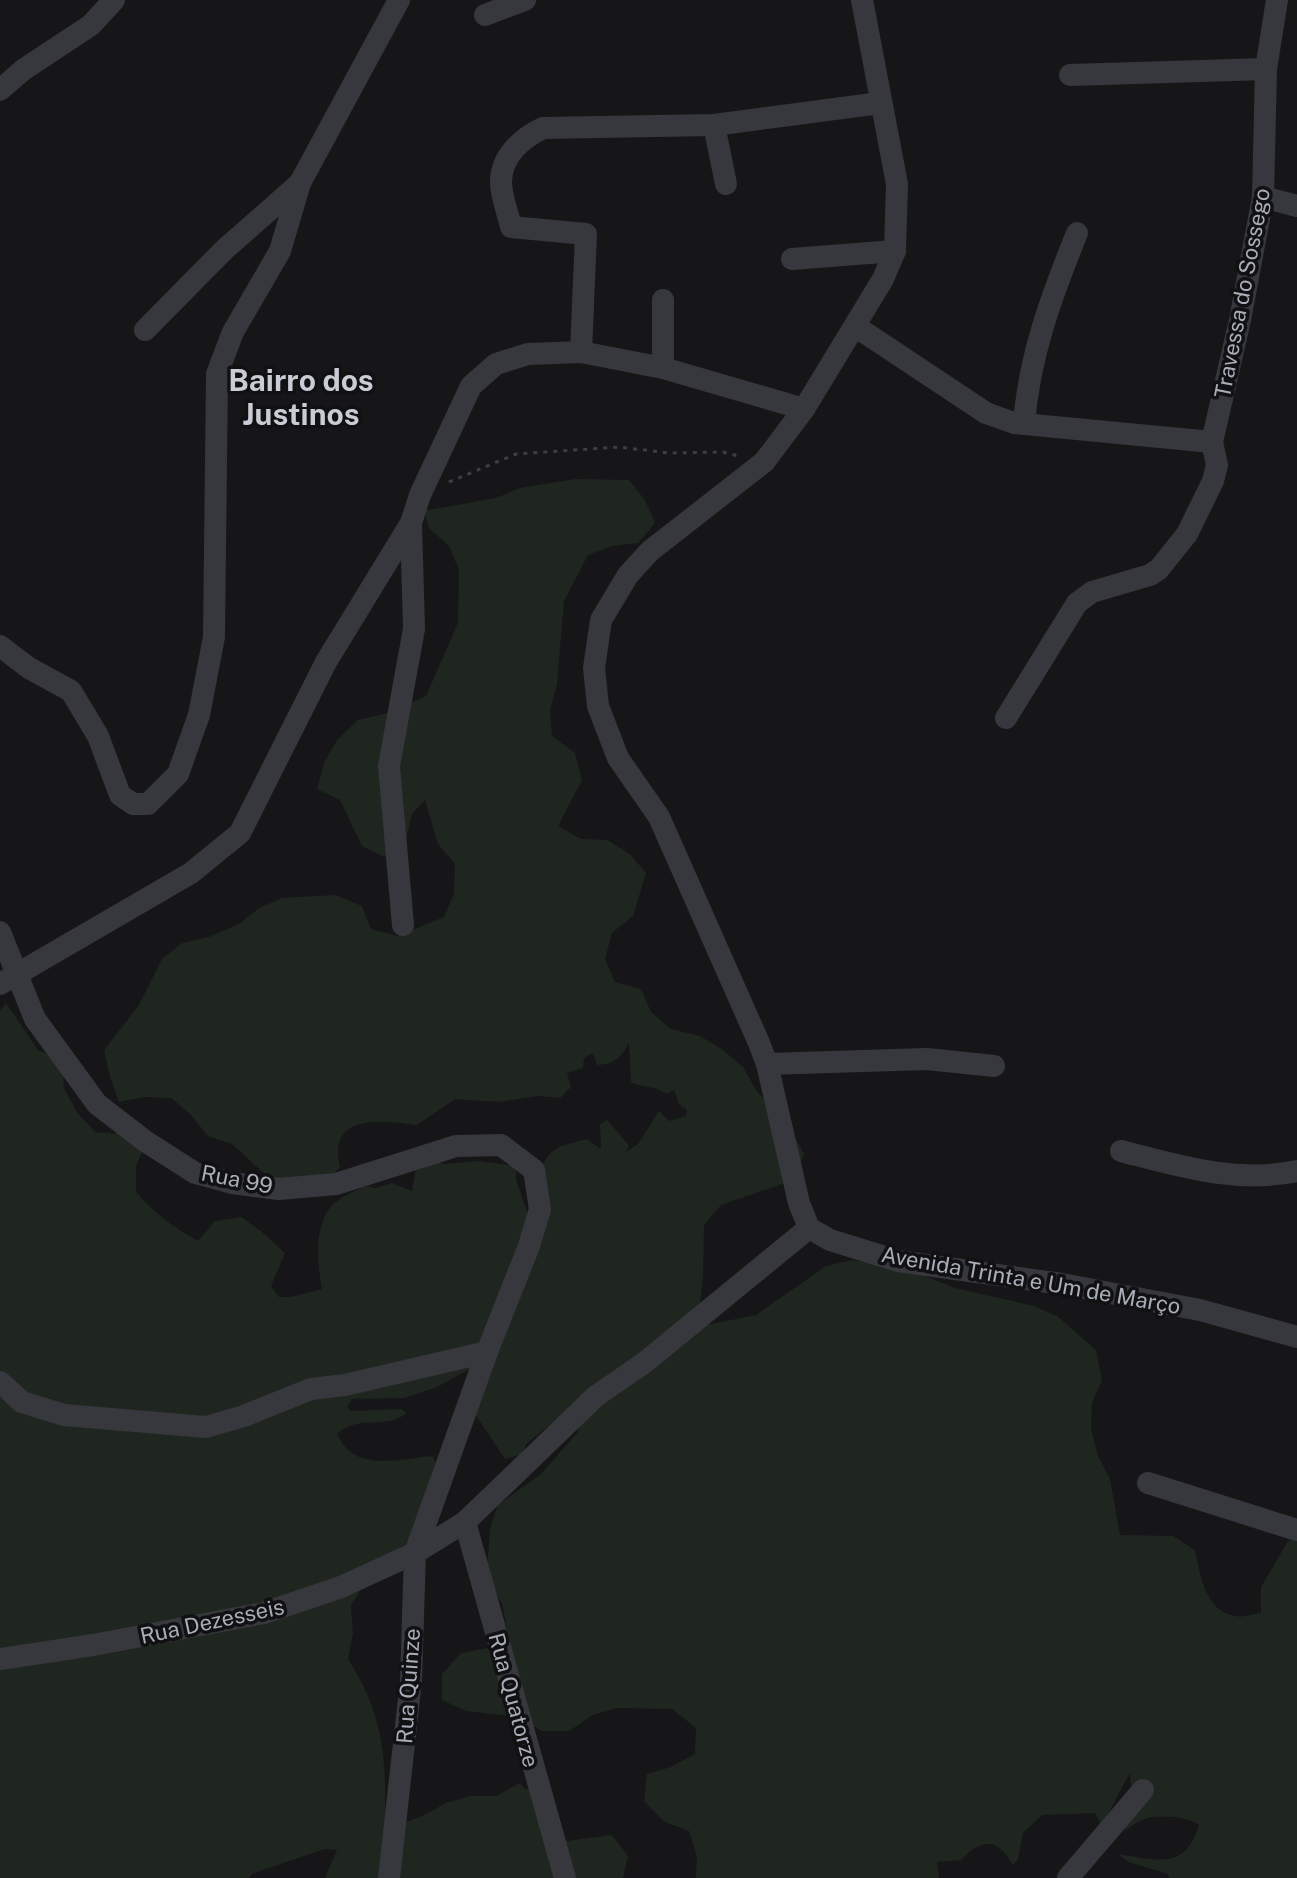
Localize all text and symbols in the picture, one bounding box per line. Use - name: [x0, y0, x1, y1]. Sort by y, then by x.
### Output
- street label: Travessa do Sossego: [1209, 186, 1275, 400]
- district label: Bairro dos Justinos: [228, 362, 374, 432]
- street label: Rua 99: [199, 1159, 275, 1199]
- street label: Avenida Trinta e Um de Março: [879, 1241, 1183, 1319]
- street label: Rua Dezesseis: [138, 1593, 286, 1649]
- street label: Rua Quinze: [391, 1627, 425, 1745]
- street label: Rua Quatorze: [484, 1630, 544, 1770]

